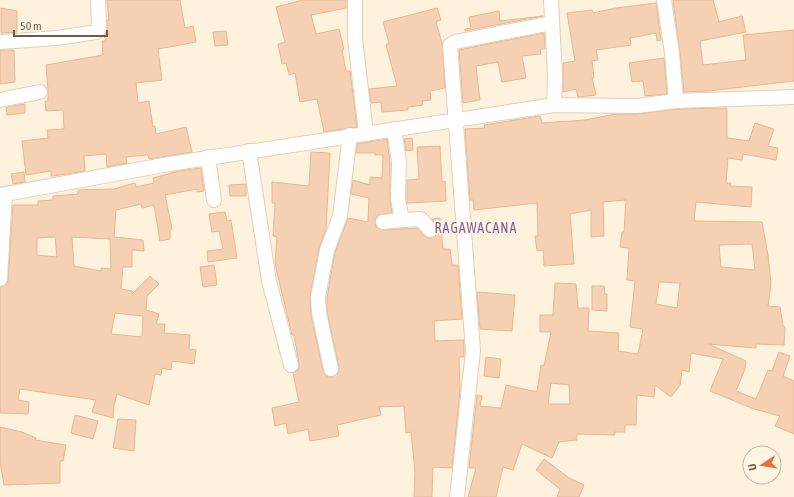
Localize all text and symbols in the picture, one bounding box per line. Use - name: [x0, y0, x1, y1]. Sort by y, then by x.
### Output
- scale bar: [14, 12, 107, 38]
- text: 50 m: [20, 19, 42, 33]
- district label: RAGAWACANA: [435, 220, 517, 236]
- north arrow: [742, 445, 782, 485]
- text: U: [746, 463, 759, 472]

